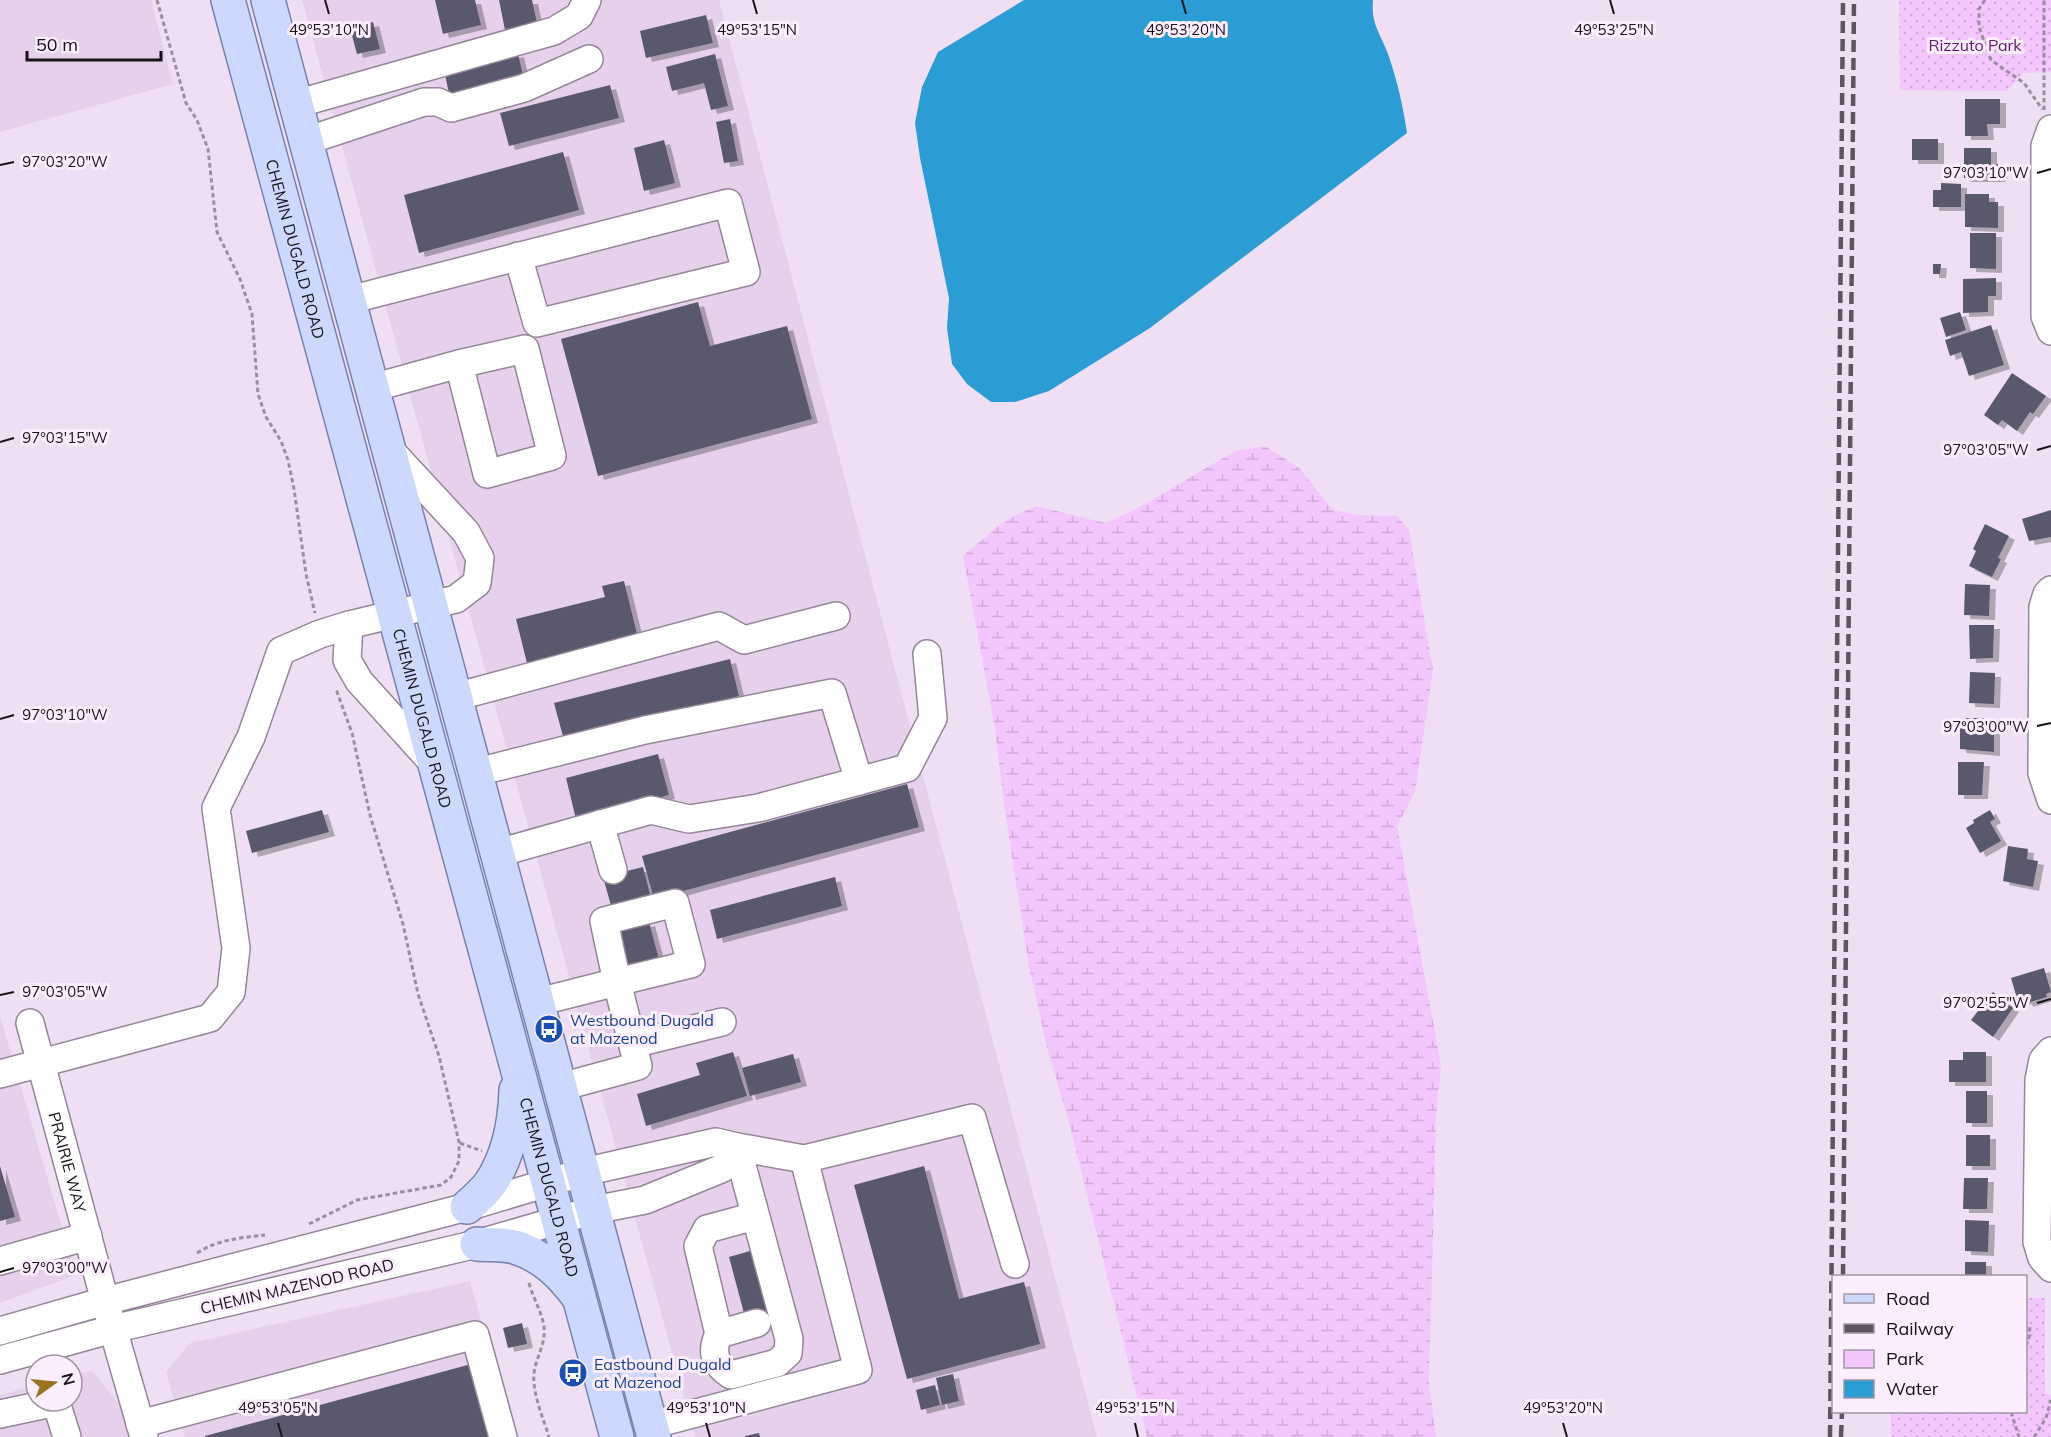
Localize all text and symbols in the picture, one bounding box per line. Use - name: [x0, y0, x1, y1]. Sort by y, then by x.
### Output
- text: 49°53'10"N: [289, 20, 369, 39]
- text: 49°53'15"N: [717, 20, 797, 39]
- text: 49°53'20"N: [1146, 20, 1226, 39]
- text: 49°53'25"N: [1574, 20, 1654, 39]
- scale bar: [27, 24, 160, 62]
- text: 50 m: [36, 33, 78, 56]
- park label: Rizzuto Park: [1928, 35, 2022, 55]
- text: 97°03'20"W: [22, 152, 108, 171]
- street label: CHEMIN DUGALD ROAD: [262, 157, 329, 341]
- text: 97°03'10"W: [1943, 163, 2029, 182]
- text: 97°03'15"W: [22, 428, 108, 447]
- text: 97°03'05"W: [1943, 440, 2029, 459]
- street label: CHEMIN DUGALD ROAD: [389, 626, 456, 810]
- text: 97°03'10"W: [22, 705, 108, 724]
- text: 97°03'00"W: [1943, 717, 2029, 736]
- text: 97°03'05"W: [22, 982, 108, 1001]
- text: 97°02'55"W: [1943, 993, 2029, 1012]
- place label: Westbound Dugald at Mazenod: [570, 1010, 714, 1048]
- bus stop icon: Westbound Dugald at Mazenod: [533, 1013, 565, 1045]
- street label: CHEMIN DUGALD ROAD: [516, 1095, 583, 1279]
- street label: PRAIRIE WAY: [44, 1109, 91, 1215]
- street label: CHEMIN MAZENOD ROAD: [198, 1254, 396, 1318]
- text: 97°03'00"W: [22, 1258, 108, 1277]
- legend: [1832, 1275, 2027, 1413]
- text: Road: [1886, 1287, 1930, 1310]
- text: Railway: [1886, 1317, 1954, 1340]
- text: Park: [1886, 1347, 1925, 1370]
- north arrow: [24, 1353, 84, 1413]
- place label: Eastbound Dugald at Mazenod: [594, 1354, 731, 1392]
- bus stop icon: Eastbound Dugald at Mazenod: [557, 1357, 589, 1389]
- text: N: [57, 1371, 80, 1388]
- text: Water: [1886, 1377, 1939, 1400]
- text: 49°53'05"N: [238, 1398, 318, 1417]
- text: 49°53'10"N: [666, 1398, 746, 1417]
- text: 49°53'15"N: [1095, 1398, 1175, 1417]
- text: 49°53'20"N: [1523, 1398, 1603, 1417]

